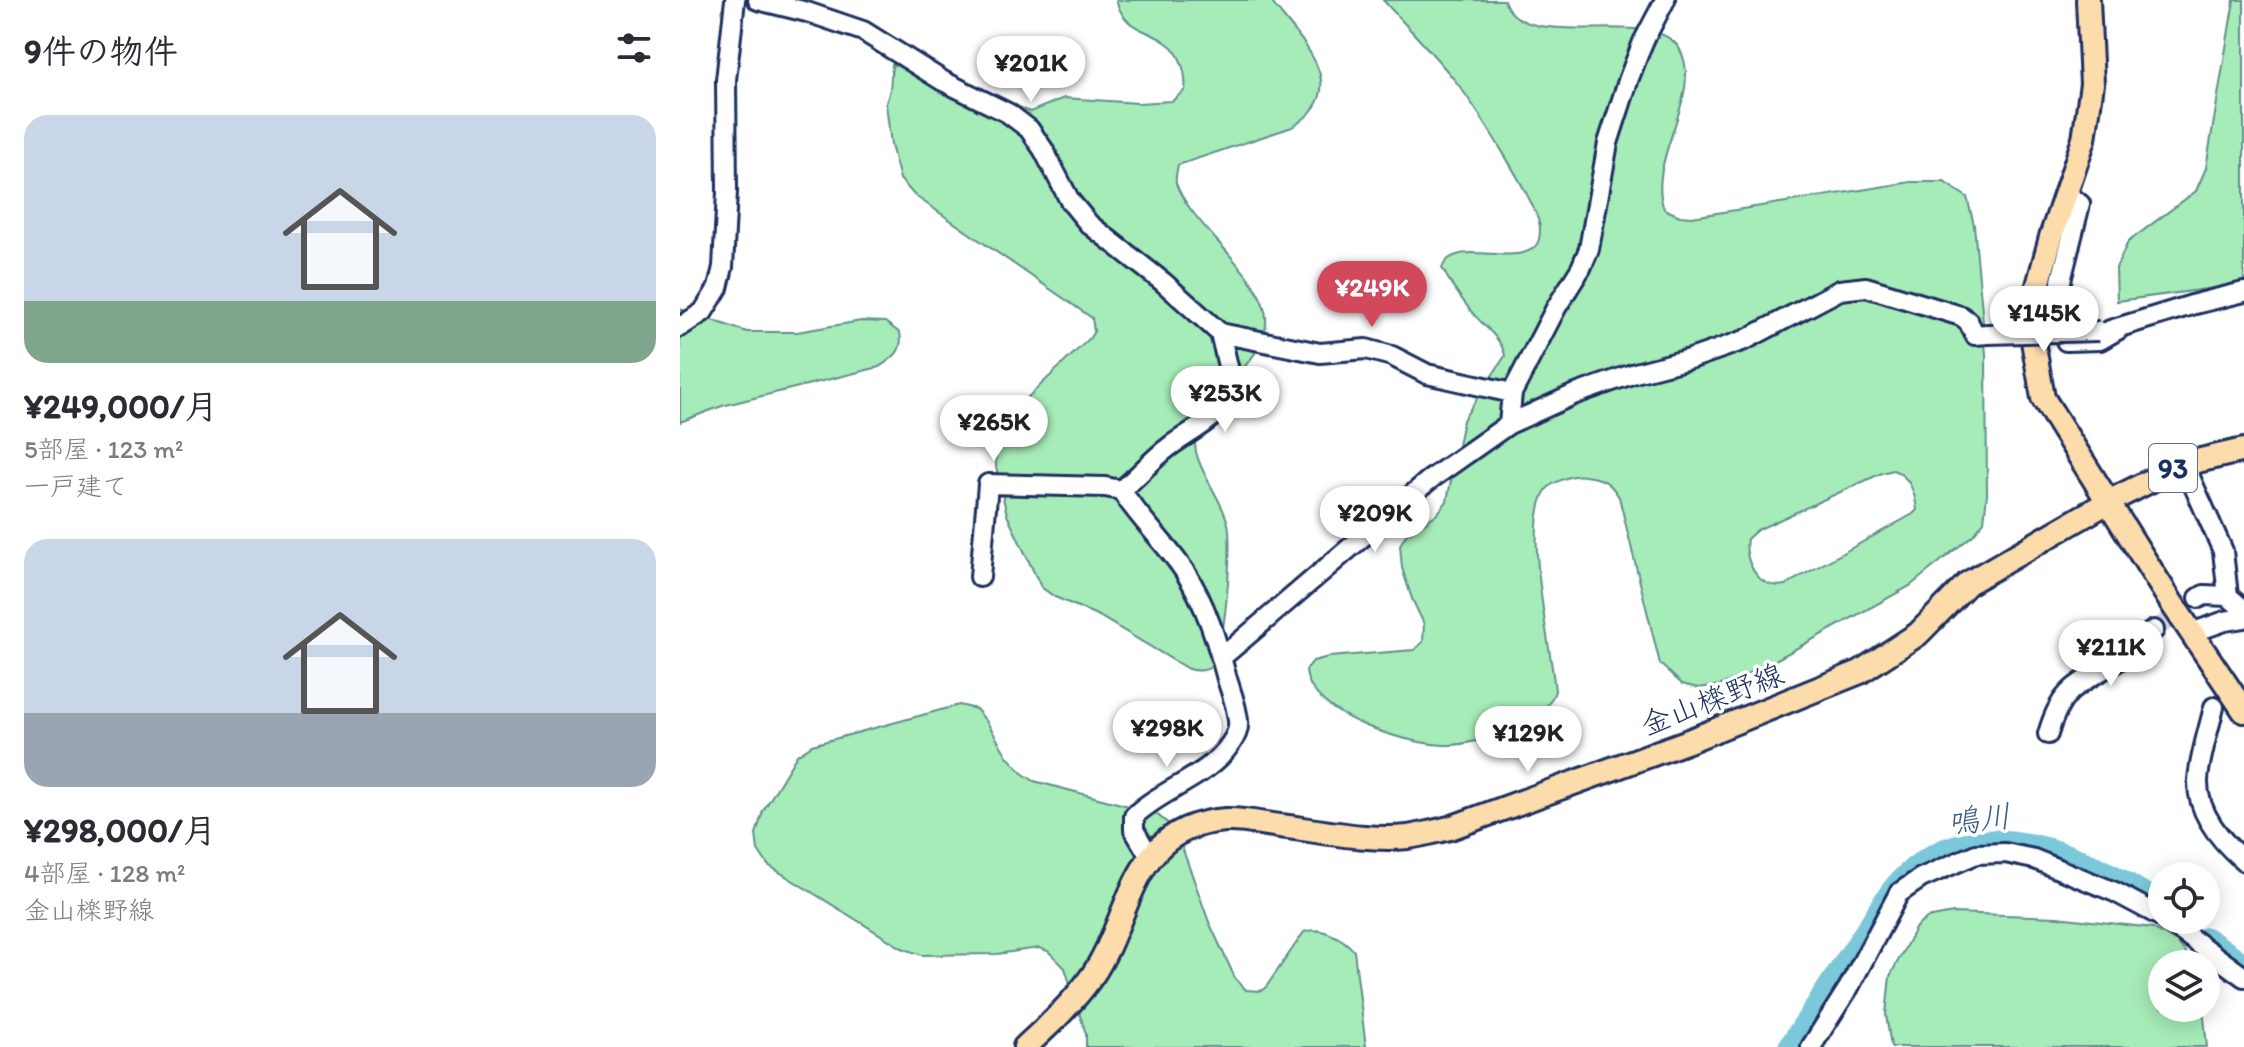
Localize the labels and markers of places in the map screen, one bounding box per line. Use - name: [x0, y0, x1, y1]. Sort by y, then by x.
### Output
- pin: ¥201K: [975, 36, 1087, 104]
- pin: ¥249K: [1316, 261, 1428, 329]
- pin: ¥145K: [1988, 286, 2100, 354]
- pin: ¥253K: [1169, 366, 1281, 434]
- pin: ¥265K: [938, 395, 1050, 463]
- pin: ¥209K: [1319, 486, 1431, 554]
- pin: ¥211K: [2055, 620, 2167, 688]
- pin: ¥298K: [1111, 701, 1223, 769]
- pin: ¥129K: [1472, 706, 1584, 774]

